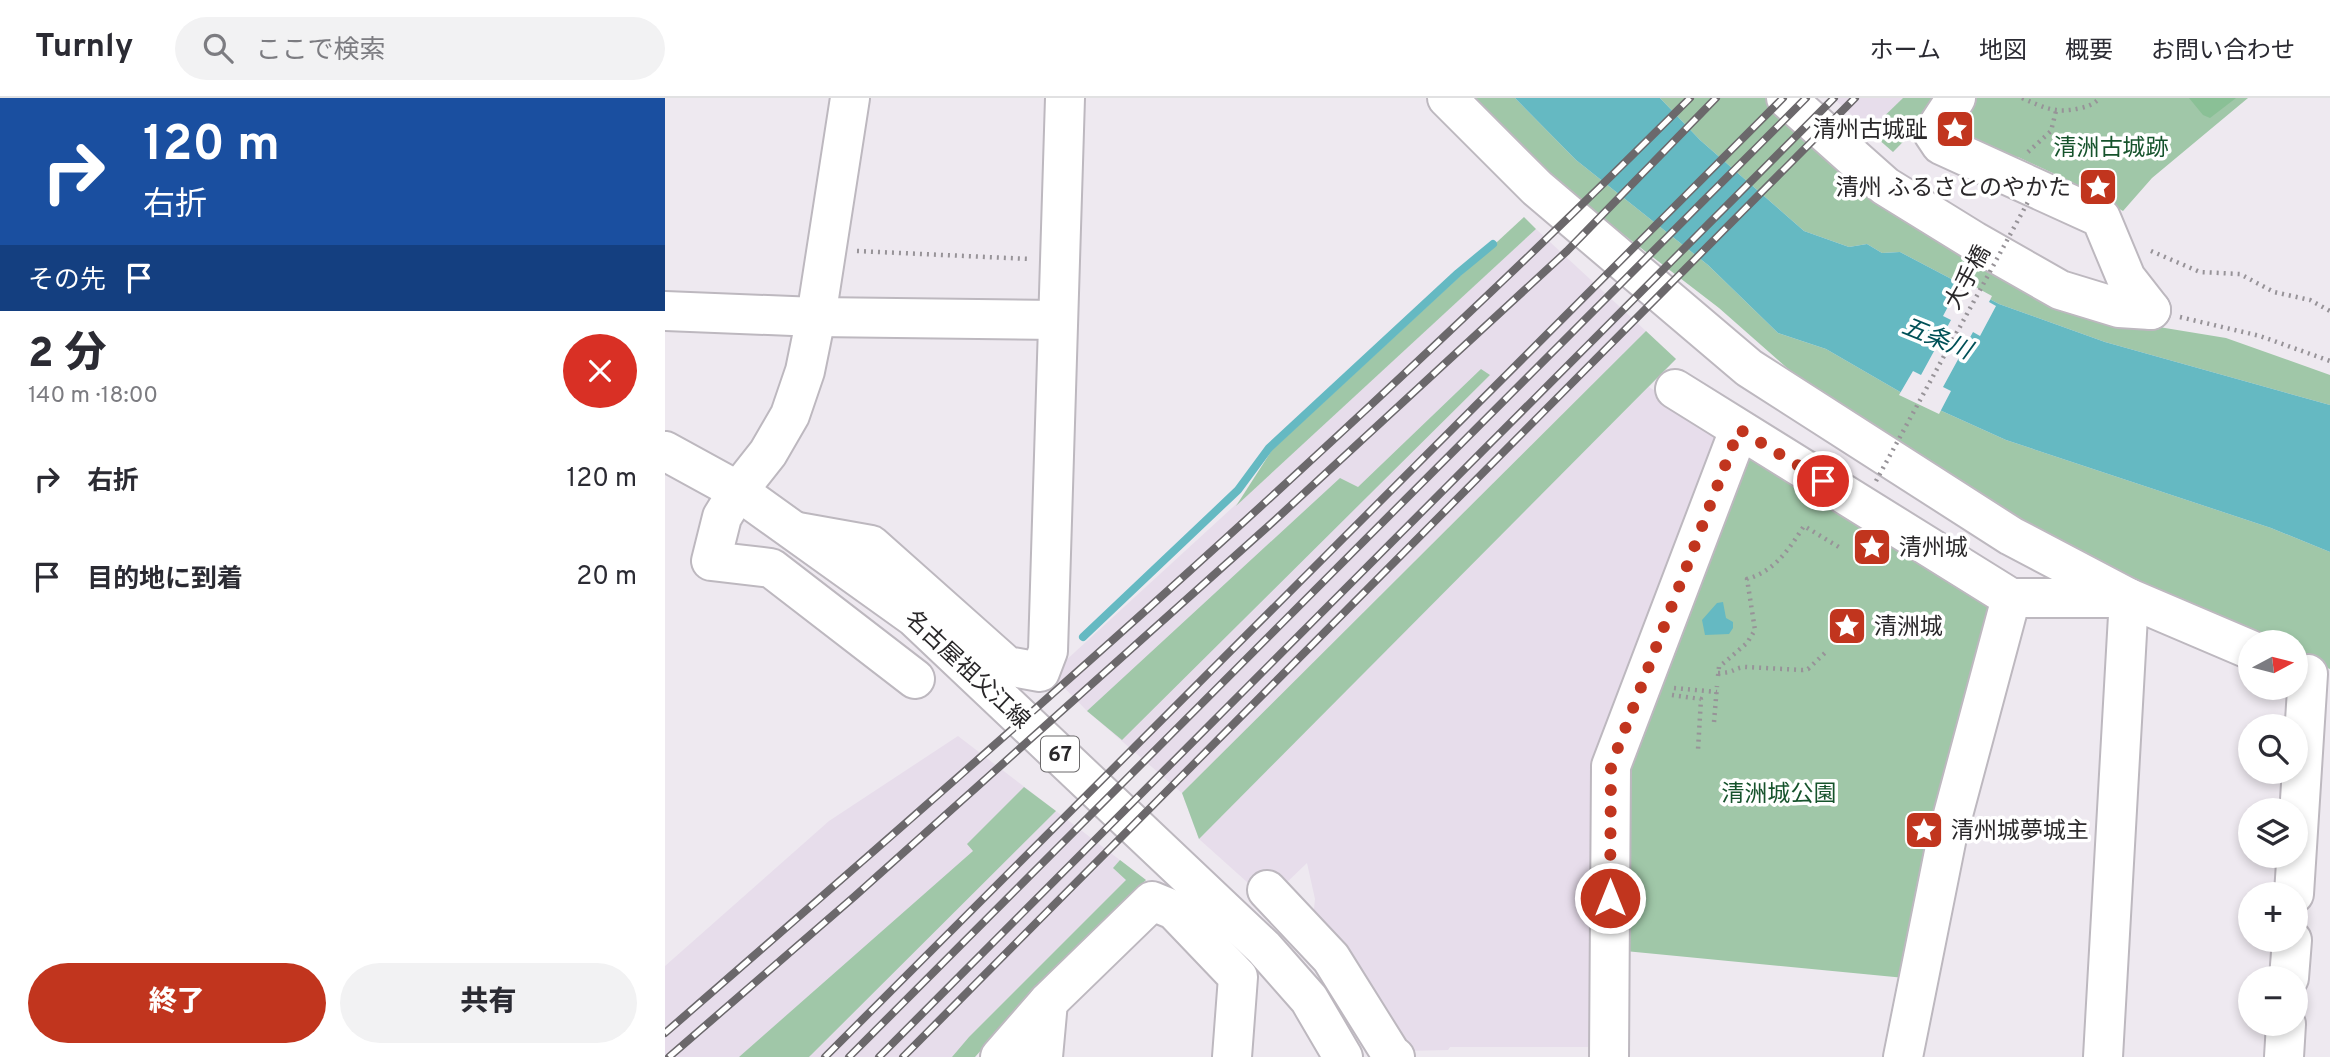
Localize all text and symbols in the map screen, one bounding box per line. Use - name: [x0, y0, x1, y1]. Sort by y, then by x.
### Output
- search box: [175, 17, 665, 80]
- text: Turnly: [35, 27, 133, 69]
- icon: search: [199, 29, 237, 67]
- text: ここで検索: [255, 35, 385, 68]
- text: ホーム: [1870, 37, 1941, 67]
- text: 地図: [1979, 37, 2027, 67]
- text: 概要: [2065, 37, 2113, 67]
- text: お問い合わせ: [2151, 37, 2295, 67]
- place icon: 清州古城趾: [1934, 108, 1976, 150]
- text: 120 m: [143, 116, 280, 178]
- place label: 清州古城趾: [1813, 117, 1928, 146]
- icon: right: [28, 126, 119, 217]
- park label: 清洲古城跡: [2054, 135, 2169, 164]
- place icon: 清州 ふるさとのやかた: [2077, 166, 2119, 208]
- place label: 清州 ふるさとのやかた: [1836, 175, 2071, 204]
- text: 右折: [143, 186, 207, 226]
- street label: 大手橋: [1940, 241, 1999, 315]
- icon: arrive: [120, 259, 158, 297]
- text: その先: [28, 265, 106, 298]
- water label: 五条川: [1897, 312, 1978, 368]
- text: 2 分: [28, 329, 106, 382]
- button: close: [563, 334, 637, 408]
- text: 140 m · 18:00: [28, 382, 158, 411]
- pin: [1793, 451, 1853, 511]
- icon: right: [28, 460, 66, 498]
- icon: arrive: [1804, 462, 1842, 500]
- text: 120 m: [567, 463, 637, 496]
- text: 右折: [87, 466, 139, 499]
- place icon: 清州城: [1851, 526, 1893, 568]
- place label: 清州城: [1899, 535, 1968, 564]
- icon: arrive: [28, 558, 66, 596]
- text: 20 m: [576, 561, 637, 594]
- text: 目的地に到着: [87, 564, 243, 597]
- street label: 名古屋祖父江線: [898, 605, 1035, 736]
- place icon: 清洲城: [1826, 605, 1868, 647]
- place label: 清洲城: [1874, 614, 1943, 643]
- north arrow: [2238, 630, 2308, 700]
- map controls: [2238, 630, 2308, 1036]
- button: search: [2238, 714, 2308, 784]
- road number: 67: [1041, 736, 1079, 772]
- park label: 清洲城公園: [1722, 781, 1837, 810]
- button: layers: [2238, 798, 2308, 868]
- place icon: 清州城夢城主: [1903, 809, 1945, 851]
- place label: 清州城夢城主: [1951, 818, 2089, 847]
- position arrow: [1573, 861, 1647, 935]
- button: +: [2238, 882, 2308, 952]
- button: 終了: [28, 963, 326, 1043]
- button: 共有: [340, 963, 637, 1043]
- button: −: [2238, 966, 2308, 1036]

